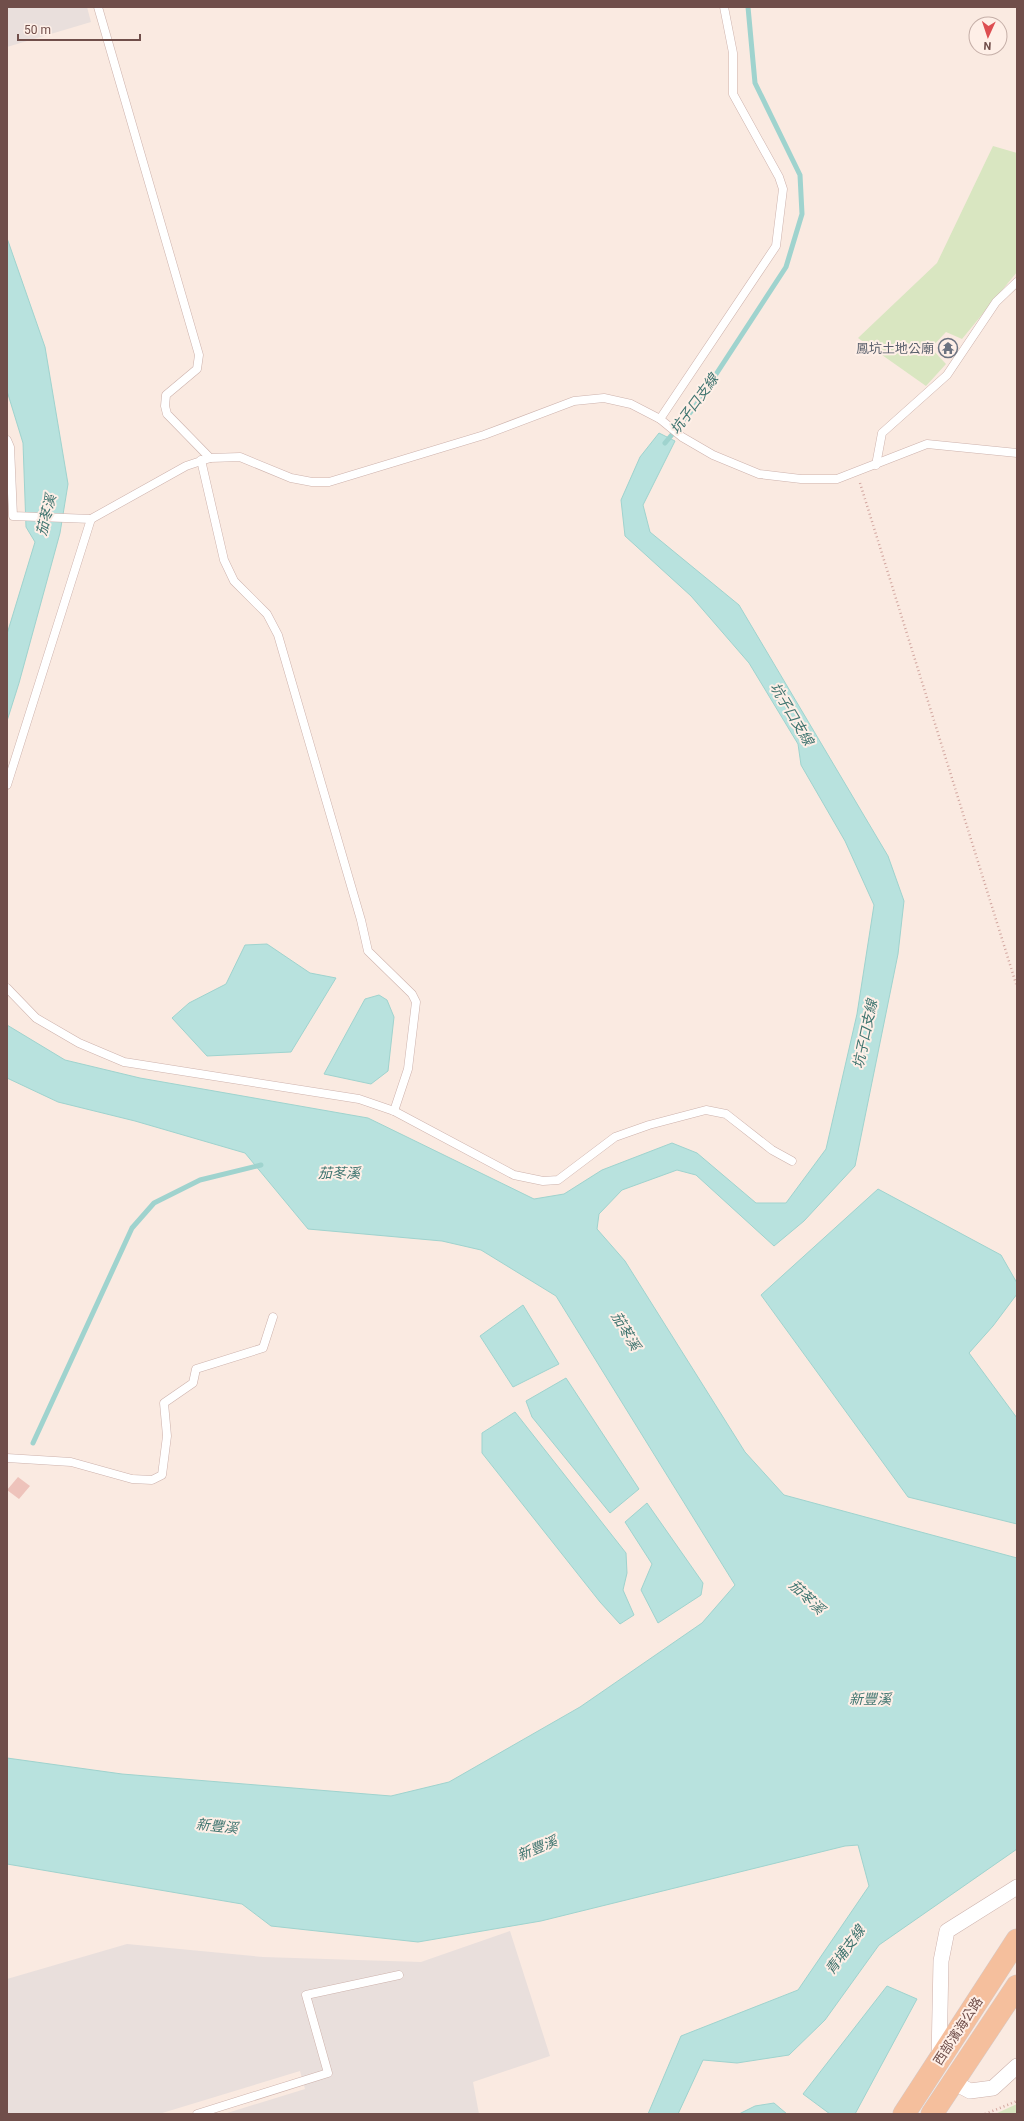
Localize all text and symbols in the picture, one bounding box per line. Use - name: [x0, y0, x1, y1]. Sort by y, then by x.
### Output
- scale bar: [18, 16, 140, 42]
- north arrow: [968, 16, 1008, 56]
- text: 50 m: [24, 23, 51, 37]
- text: N: [983, 39, 992, 52]
- temple icon: 鳳坑土地公廟: [937, 337, 959, 359]
- place label: 鳳坑土地公廟: [856, 341, 934, 356]
- water label: 坑子口支線: [667, 369, 722, 437]
- water label: 茄苳溪: [33, 491, 59, 537]
- water label: 坑子口支線: [767, 680, 818, 750]
- water label: 坑子口支線: [850, 996, 881, 1070]
- water label: 茄苳溪: [318, 1165, 362, 1181]
- water label: 茄苳溪: [608, 1309, 645, 1355]
- water label: 茄苳溪: [786, 1577, 829, 1619]
- water label: 新豐溪: [849, 1691, 893, 1707]
- water label: 新豐溪: [195, 1816, 241, 1836]
- water label: 新豐溪: [515, 1832, 561, 1863]
- water label: 青埔支線: [822, 1921, 869, 1977]
- street label: 西部濱海公路: [930, 1994, 986, 2068]

